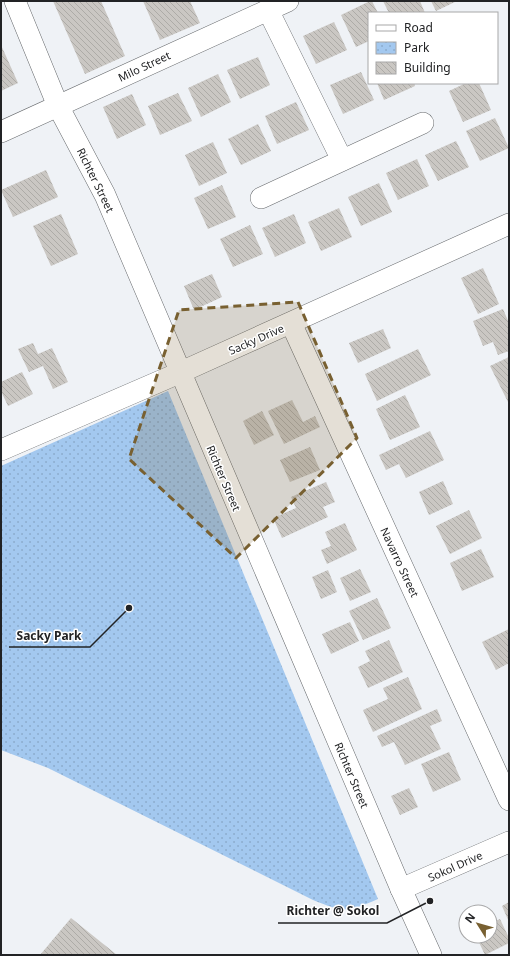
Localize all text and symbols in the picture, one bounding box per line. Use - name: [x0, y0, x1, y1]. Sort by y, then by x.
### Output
- legend: [368, 12, 498, 84]
- text: Road: [404, 19, 433, 36]
- text: Park: [404, 39, 430, 56]
- street label: Milo Street: [116, 47, 173, 85]
- text: Building: [404, 59, 451, 76]
- street label: Richter Street: [74, 145, 118, 215]
- street label: Sacky Drive: [226, 320, 286, 358]
- street label: Richter Street: [203, 443, 245, 513]
- street label: Navarro Street: [377, 525, 423, 599]
- callout: Sacky Park: [9, 623, 90, 647]
- text: Sacky Park: [17, 627, 82, 644]
- street label: Richter Street: [331, 740, 373, 810]
- street label: Sokol Drive: [425, 847, 485, 885]
- callout: Richter @ Sokol: [278, 899, 387, 923]
- text: Richter @ Sokol: [287, 902, 379, 919]
- north arrow: [458, 904, 498, 944]
- text: N: [461, 910, 478, 926]

